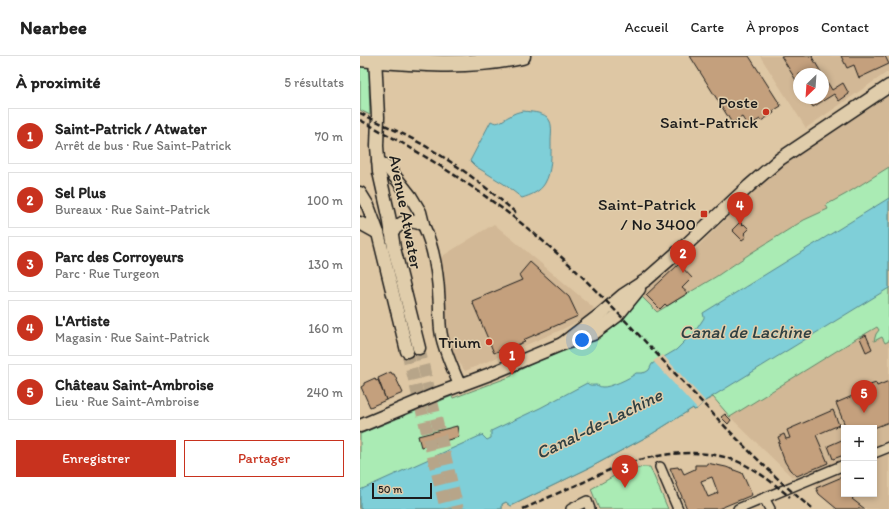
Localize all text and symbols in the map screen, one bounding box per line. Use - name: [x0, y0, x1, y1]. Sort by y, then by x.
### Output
- text: Nearbee: [20, 16, 87, 39]
- text: Accueil: [625, 19, 668, 36]
- text: Carte: [690, 19, 724, 36]
- text: À propos: [746, 19, 799, 36]
- text: Contact: [821, 19, 869, 36]
- north arrow: [793, 68, 829, 104]
- text: À proximité: [16, 72, 101, 92]
- text: 5 résultats: [284, 75, 344, 90]
- place label: Poste Saint-Patrick: [660, 92, 758, 132]
- marker: Poste Saint-Patrick: [761, 107, 771, 117]
- text: Saint-Patrick / Atwater: [55, 120, 207, 138]
- text: 1: [27, 129, 33, 144]
- text: 70 m: [315, 129, 343, 144]
- text: Arrêt de bus · Rue Saint-Patrick: [55, 138, 231, 153]
- street label: Avenue Atwater: [385, 153, 427, 271]
- text: Sel Plus: [55, 184, 106, 202]
- pin: 4: [727, 192, 753, 225]
- text: 2: [27, 193, 33, 208]
- text: 100 m: [307, 193, 343, 208]
- place label: Saint-Patrick / No 3400: [598, 194, 696, 234]
- text: Bureaux · Rue Saint-Patrick: [55, 202, 210, 217]
- marker: Saint-Patrick / No 3400: [699, 209, 709, 219]
- pin: 2: [670, 240, 696, 273]
- text: Parc des Corroyeurs: [55, 248, 184, 266]
- text: 3: [26, 257, 34, 272]
- text: 130 m: [308, 257, 343, 272]
- text: Parc · Rue Turgeon: [55, 266, 159, 281]
- text: L'Artiste: [55, 312, 110, 330]
- text: 4: [26, 321, 34, 336]
- text: 160 m: [308, 321, 343, 336]
- water label: Canal de Lachine: [679, 321, 812, 343]
- text: Magasin · Rue Saint-Patrick: [55, 330, 209, 345]
- your location: [572, 330, 592, 350]
- place label: Trium: [439, 332, 481, 352]
- marker: Trium: [484, 337, 494, 347]
- pin: 1: [499, 342, 525, 375]
- text: Château Saint-Ambroise: [55, 376, 214, 394]
- pin: 5: [851, 380, 877, 413]
- water label: Canal-de-Lachine: [532, 383, 667, 464]
- text: 5: [27, 385, 33, 400]
- text: 240 m: [306, 385, 343, 400]
- text: Lieu · Rue Saint-Ambroise: [55, 394, 199, 409]
- map controls: [841, 425, 877, 497]
- button: +: [841, 425, 877, 461]
- button: Enregistrer: [16, 440, 176, 477]
- button: Partager: [184, 440, 344, 477]
- pin: 3: [612, 455, 638, 488]
- button: −: [841, 461, 877, 497]
- scale bar: [372, 481, 432, 500]
- text: 50 m: [378, 483, 402, 496]

